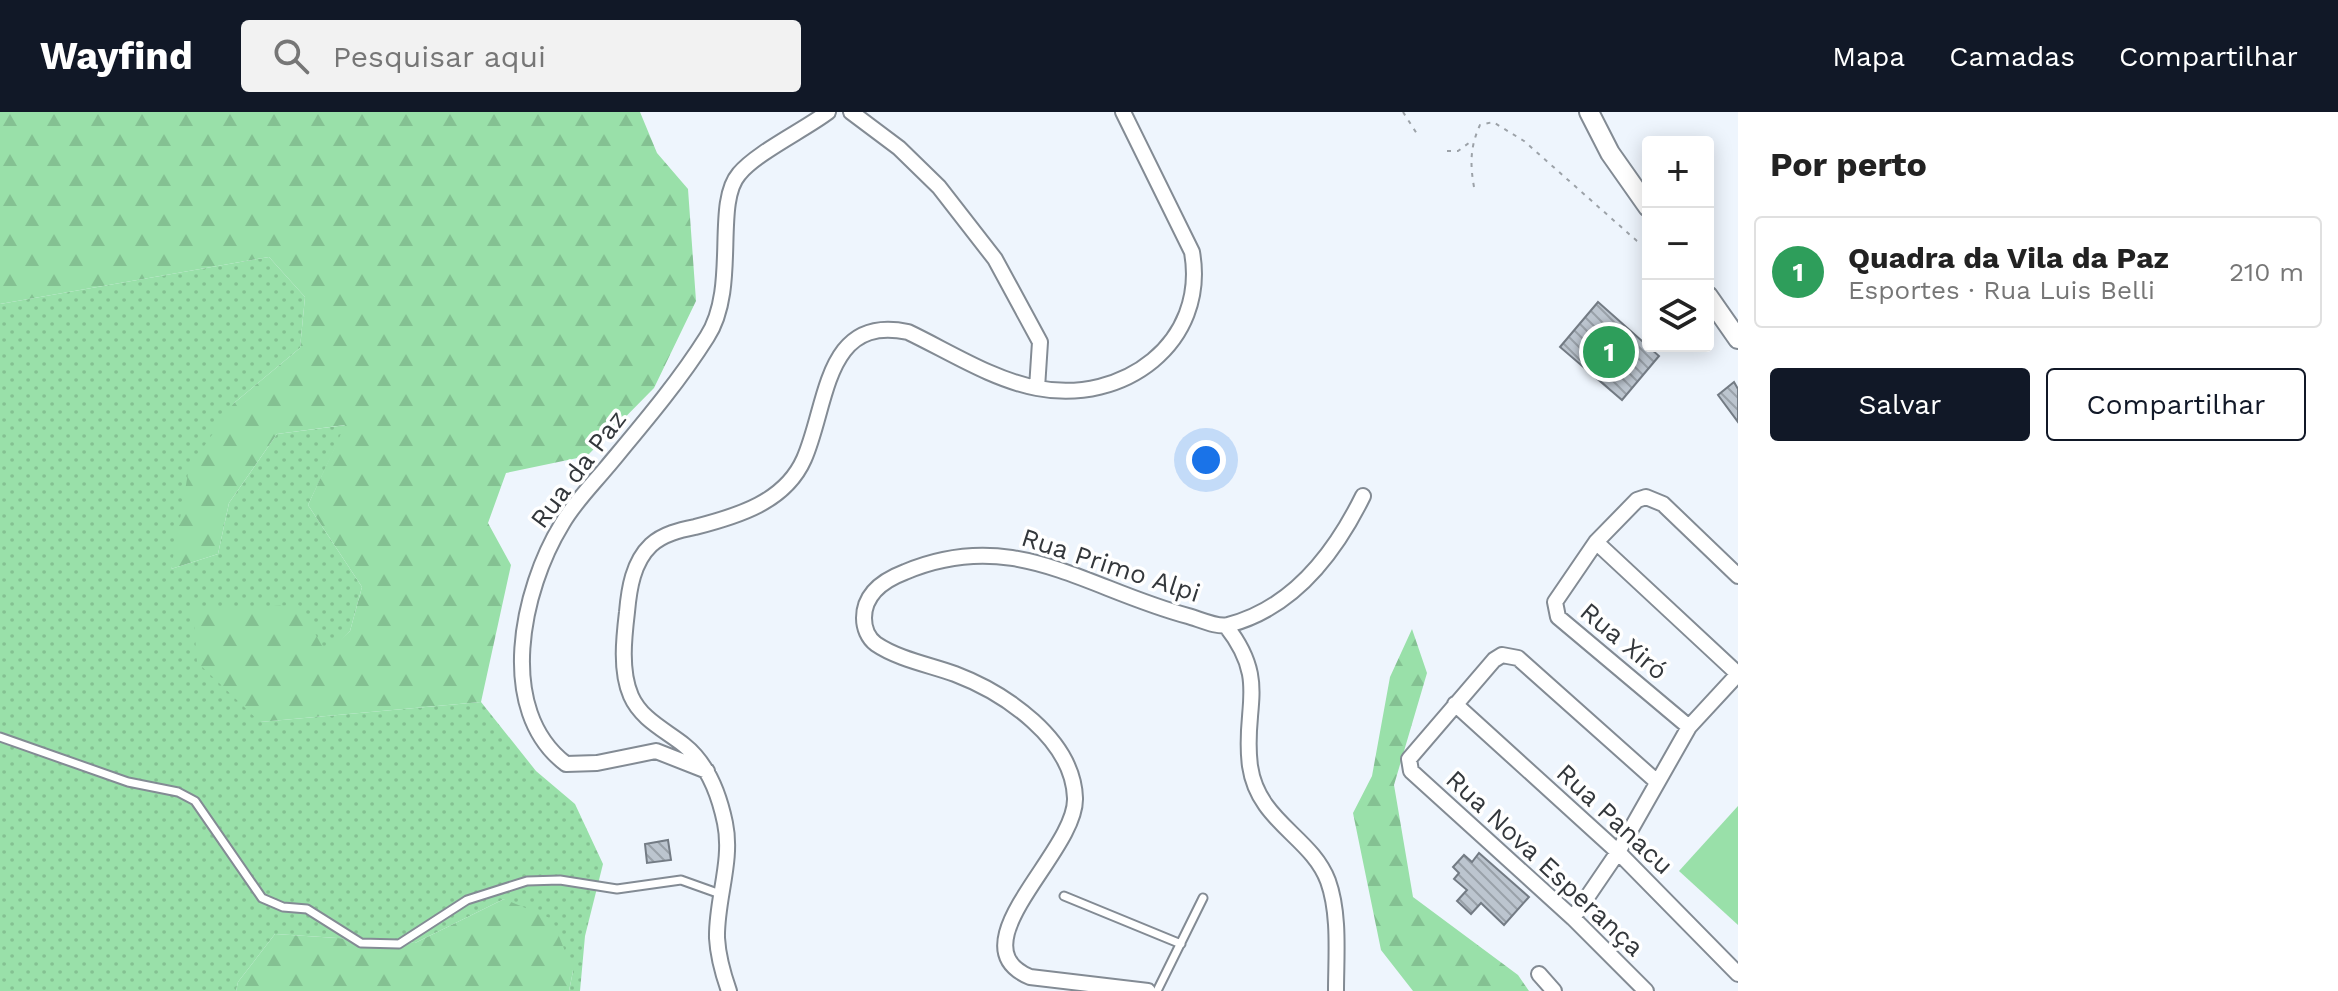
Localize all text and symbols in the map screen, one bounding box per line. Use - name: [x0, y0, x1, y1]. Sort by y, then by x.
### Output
- search box: [241, 20, 801, 92]
- text: Wayfind: [40, 34, 193, 78]
- icon: search: [269, 34, 313, 78]
- text: Pesquisar aqui: [333, 39, 546, 74]
- text: Mapa: [1832, 40, 1905, 73]
- text: Camadas: [1949, 40, 2075, 73]
- text: Compartilhar: [2119, 40, 2298, 73]
- map controls: [1642, 136, 1714, 352]
- button: +: [1642, 136, 1714, 208]
- text: Por perto: [1770, 144, 1927, 184]
- button: −: [1642, 208, 1714, 280]
- text: Quadra da Vila da Paz: [1848, 240, 2169, 275]
- text: 1: [1792, 257, 1804, 287]
- text: 210 m: [2229, 257, 2304, 287]
- text: Esportes · Rua Luis Belli: [1848, 275, 2155, 305]
- button: layers: [1642, 280, 1714, 352]
- pin: 1: [1583, 322, 1635, 382]
- button: Salvar: [1770, 368, 2030, 441]
- button: Compartilhar: [2046, 368, 2306, 441]
- street label: Rua da Paz: [524, 404, 632, 534]
- your location: [1186, 440, 1226, 480]
- street label: Rua Primo Alpi: [1018, 522, 1204, 608]
- street label: Rua Xiró: [1574, 596, 1674, 686]
- street label: Rua Panacu: [1551, 758, 1679, 880]
- street label: Rua Nova Esperança: [1440, 764, 1650, 962]

